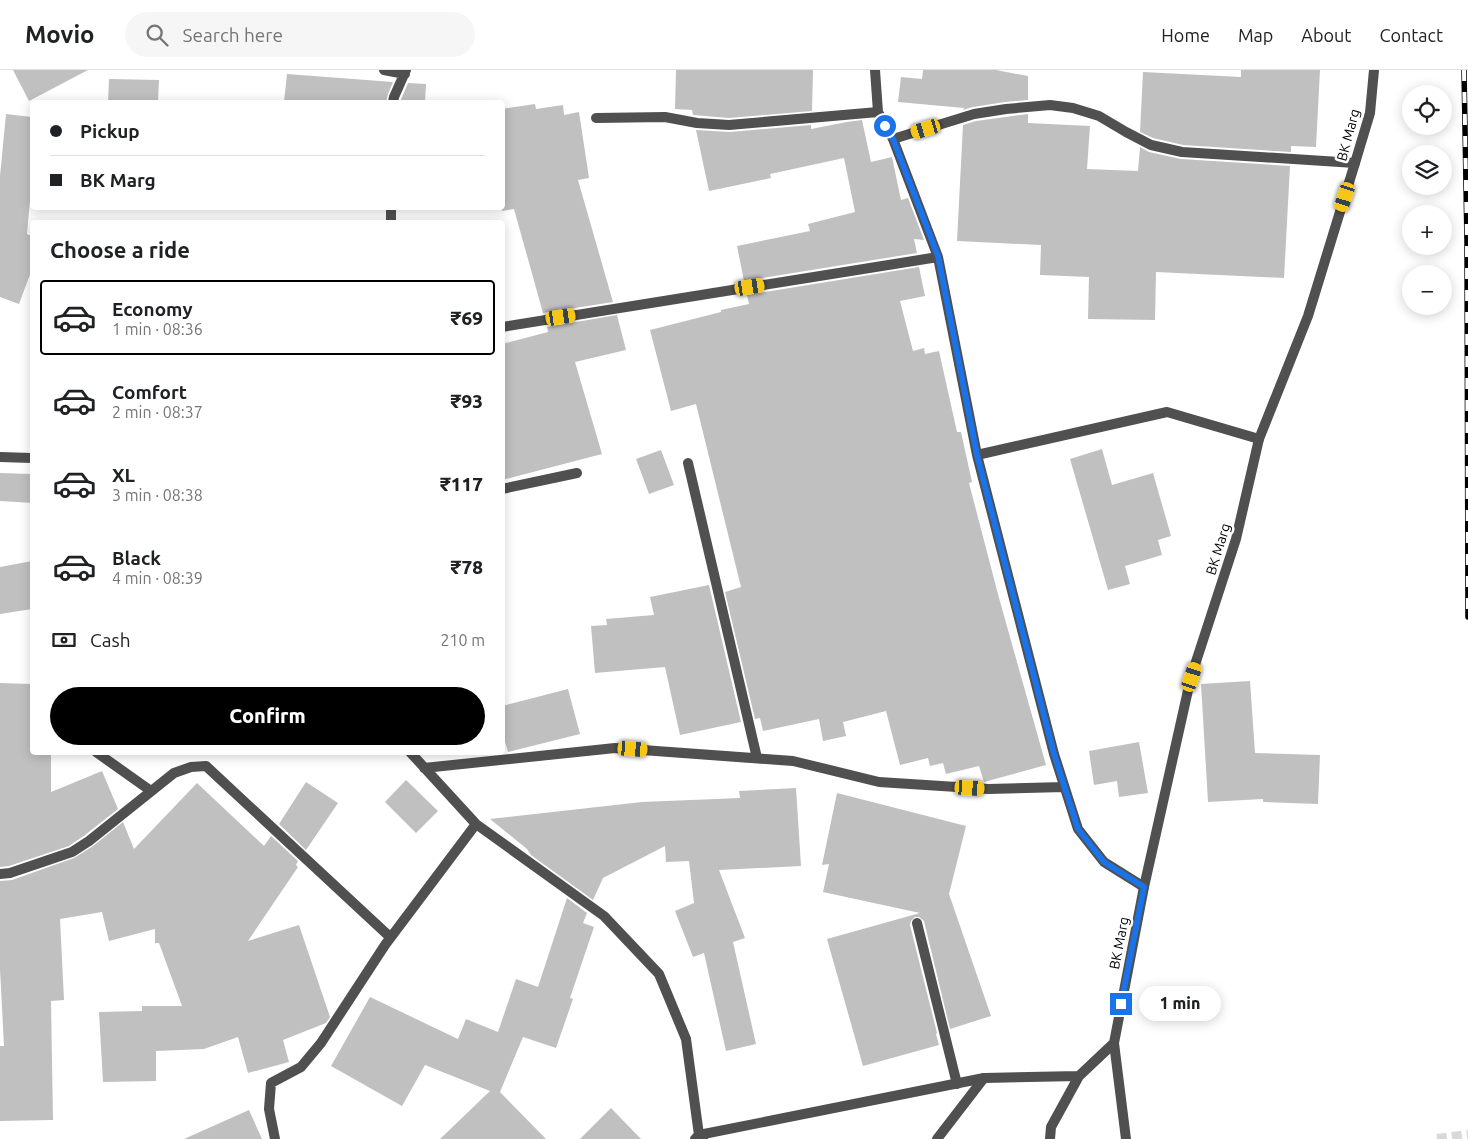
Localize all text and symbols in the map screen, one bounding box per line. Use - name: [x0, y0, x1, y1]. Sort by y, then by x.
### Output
- search box: [125, 12, 475, 57]
- text: Movio: [25, 21, 95, 48]
- icon: search: [143, 21, 171, 49]
- text: Search here: [183, 24, 283, 46]
- text: Home: [1161, 25, 1210, 45]
- text: Map: [1238, 25, 1273, 45]
- text: About: [1301, 25, 1351, 45]
- text: Contact: [1379, 25, 1443, 45]
- map controls: [1402, 85, 1452, 315]
- button: locate: [1402, 85, 1452, 135]
- street label: BK Marg: [1333, 107, 1363, 163]
- route start: [874, 115, 896, 137]
- car: [909, 117, 942, 141]
- text: Pickup: [80, 120, 140, 142]
- button: layers: [1402, 145, 1452, 195]
- text: BK Marg: [80, 169, 156, 191]
- car: [1333, 180, 1356, 214]
- button: +: [1402, 205, 1452, 255]
- text: Choose a ride: [50, 237, 190, 262]
- button: −: [1402, 265, 1452, 315]
- car: [734, 277, 765, 297]
- icon: car: [52, 295, 97, 340]
- text: Economy: [112, 298, 193, 320]
- text: ₹69: [451, 307, 483, 329]
- car: [545, 307, 576, 327]
- text: 1 min · 08:36: [112, 320, 203, 338]
- icon: car: [52, 378, 97, 423]
- text: Comfort: [112, 381, 187, 403]
- text: ₹93: [451, 390, 483, 412]
- text: 2 min · 08:37: [112, 403, 203, 421]
- icon: car: [52, 461, 97, 506]
- text: XL: [112, 464, 135, 486]
- text: ₹117: [440, 473, 483, 495]
- text: 3 min · 08:38: [112, 486, 203, 504]
- street label: BK Marg: [1203, 521, 1233, 577]
- icon: car: [52, 544, 97, 589]
- text: Black: [112, 547, 161, 569]
- text: ₹78: [451, 556, 483, 578]
- text: 4 min · 08:39: [112, 569, 203, 587]
- icon: cash: [50, 626, 78, 654]
- text: Cash: [90, 629, 131, 651]
- text: 210 m: [440, 631, 485, 649]
- car: [1180, 660, 1203, 694]
- button: Confirm: [50, 687, 485, 745]
- car: [617, 740, 648, 758]
- car: [954, 780, 985, 796]
- street label: BK Marg: [1106, 915, 1132, 971]
- callout: 1 min: [1138, 986, 1221, 1022]
- route end: [1110, 993, 1132, 1015]
- text: 1 min: [1160, 994, 1200, 1012]

